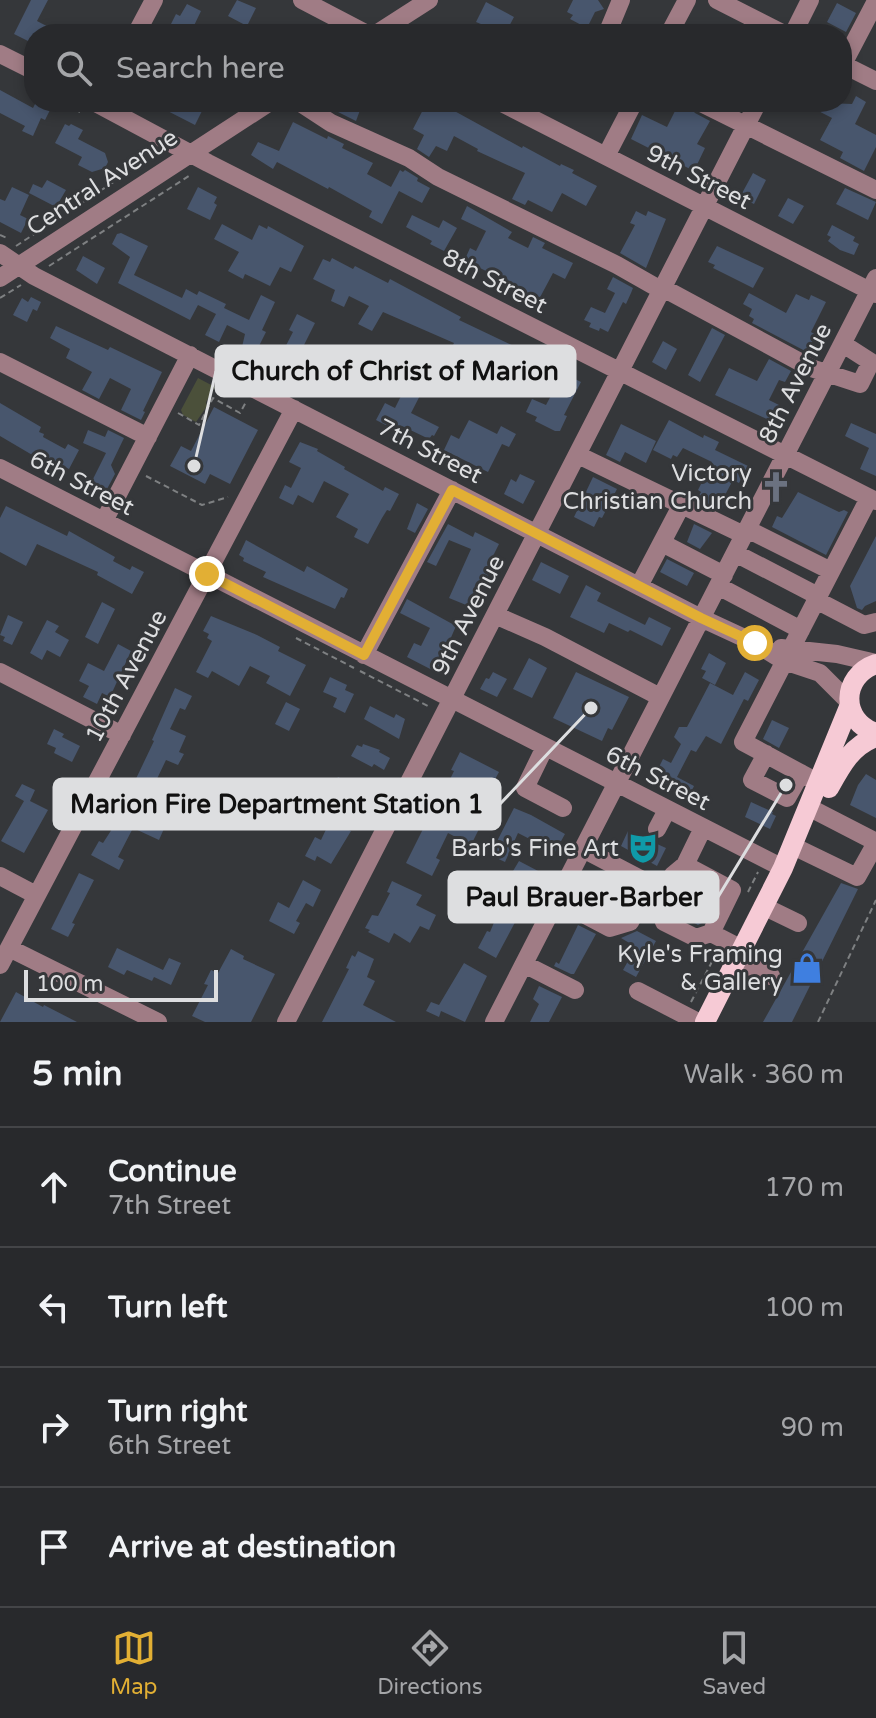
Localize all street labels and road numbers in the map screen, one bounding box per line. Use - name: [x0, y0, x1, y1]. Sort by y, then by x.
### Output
- street label: Central Avenue: [21, 123, 183, 242]
- street label: 9th Street: [642, 139, 756, 216]
- street label: 8th Street: [438, 243, 552, 320]
- street label: 8th Avenue: [753, 318, 838, 448]
- street label: 7th Street: [373, 413, 487, 490]
- street label: 6th Street: [25, 445, 139, 522]
- street label: 9th Avenue: [426, 550, 511, 680]
- street label: 10th Avenue: [79, 605, 174, 748]
- street label: 6th Street: [601, 740, 715, 817]

